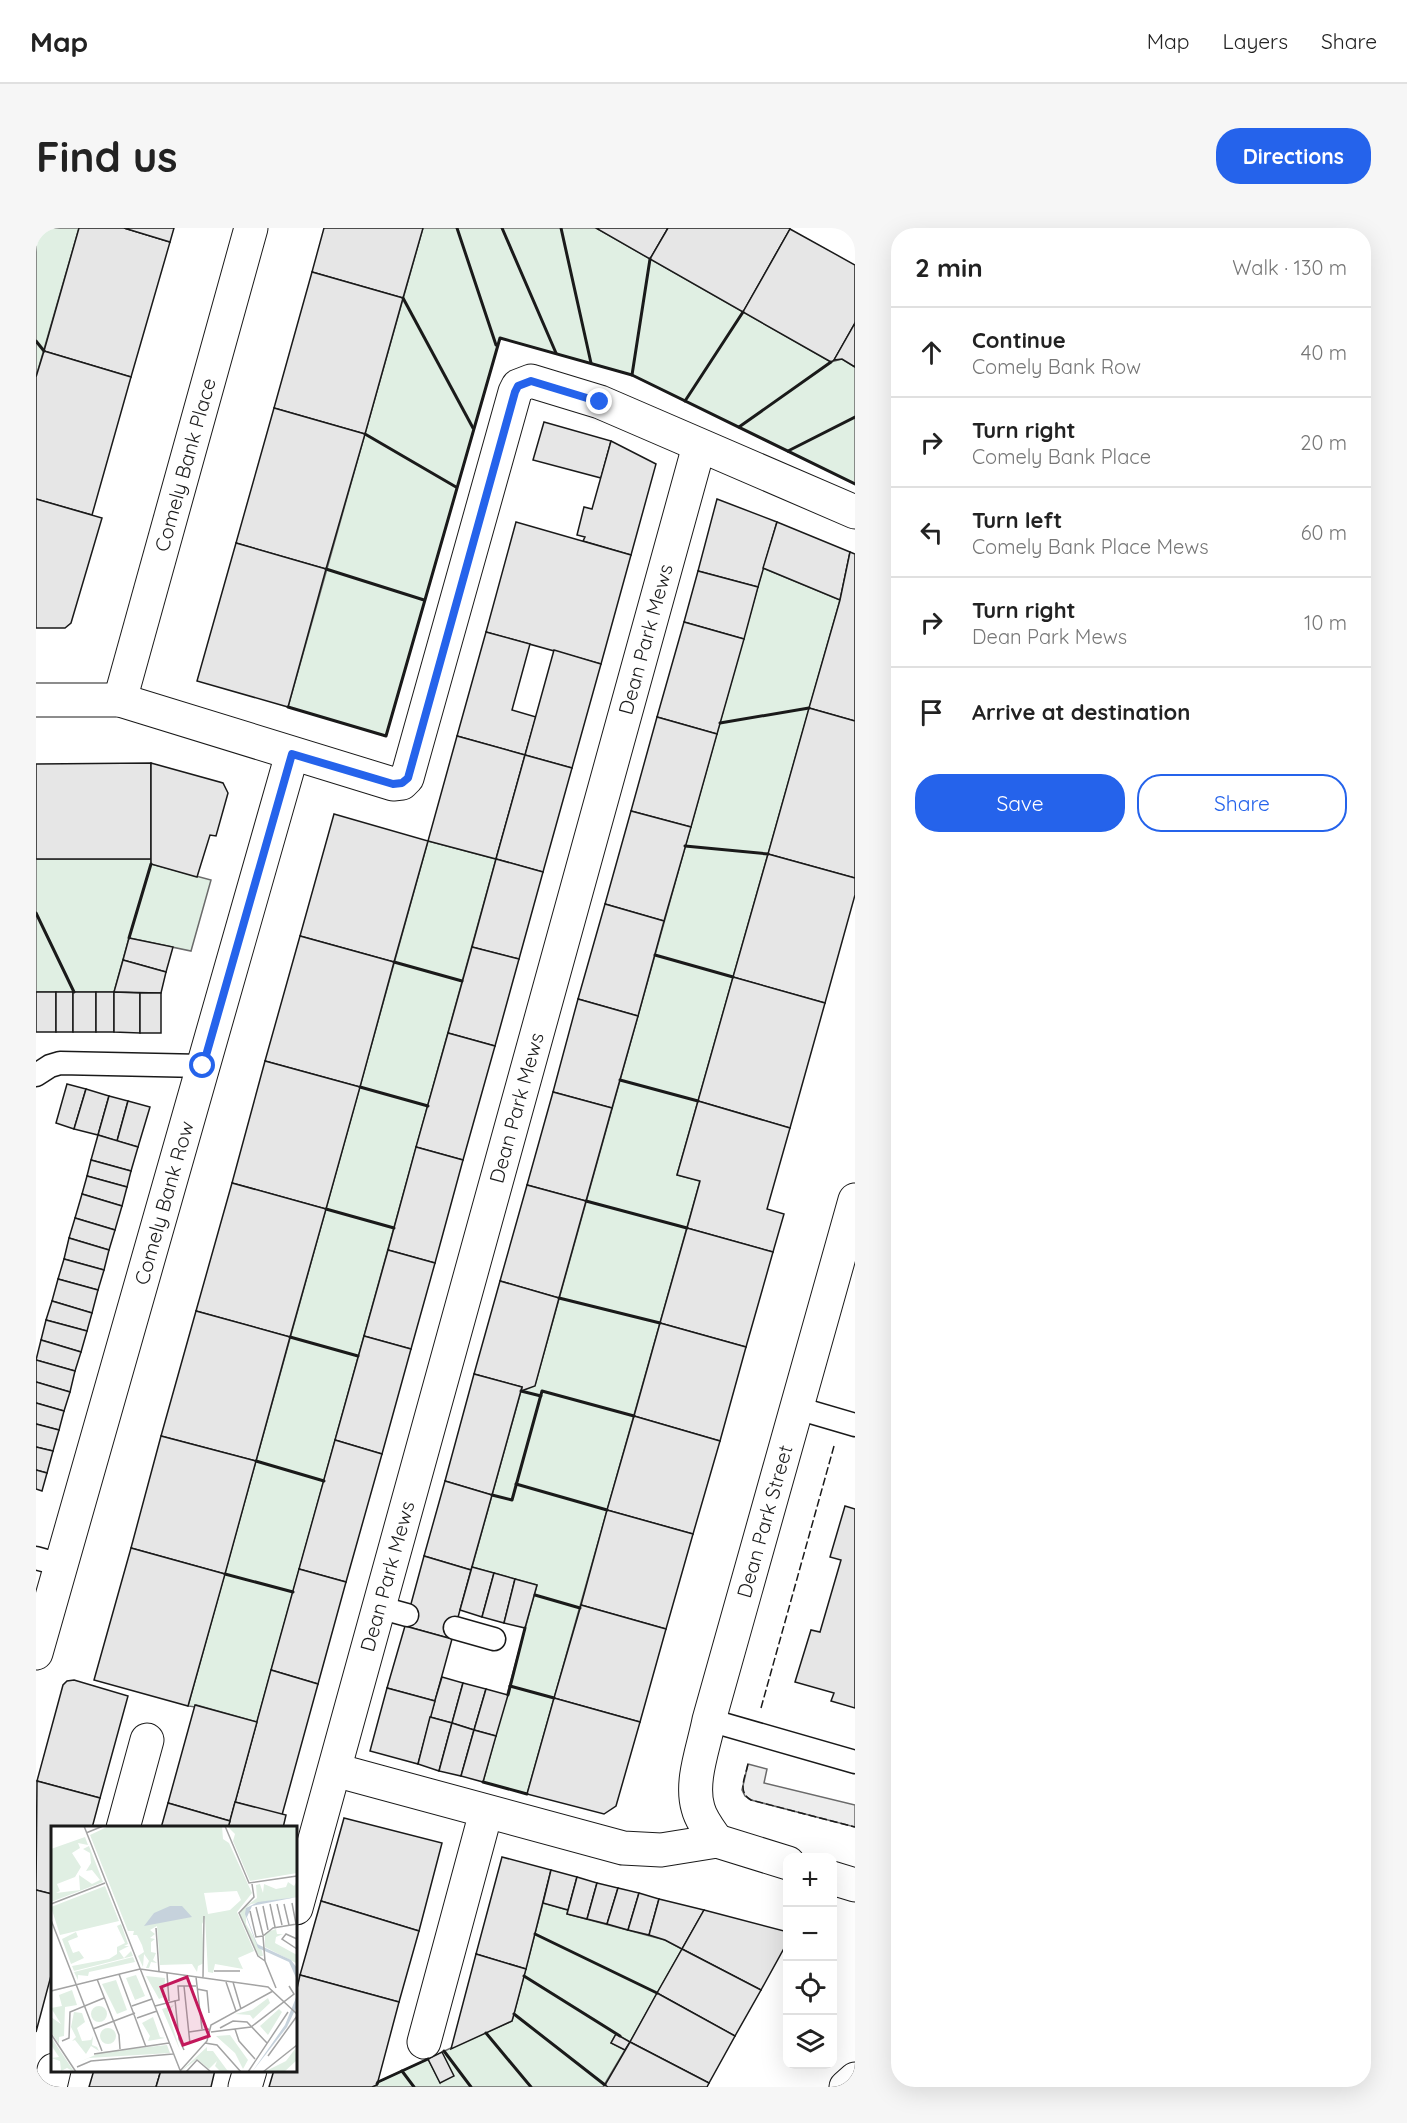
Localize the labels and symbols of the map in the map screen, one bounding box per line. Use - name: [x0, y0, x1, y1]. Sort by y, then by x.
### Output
- street label: Comely Bank Place: [149, 375, 221, 554]
- route end: [586, 388, 612, 414]
- street label: Dean Park Mews: [613, 561, 678, 717]
- street label: Dean Park Mews: [483, 1030, 549, 1186]
- route start: [189, 1052, 215, 1078]
- street label: Comely Bank Row: [128, 1118, 199, 1288]
- street label: Dean Park Street: [731, 1442, 798, 1601]
- street label: Dean Park Mews: [354, 1498, 420, 1654]
- inset map: [51, 1826, 297, 2072]

